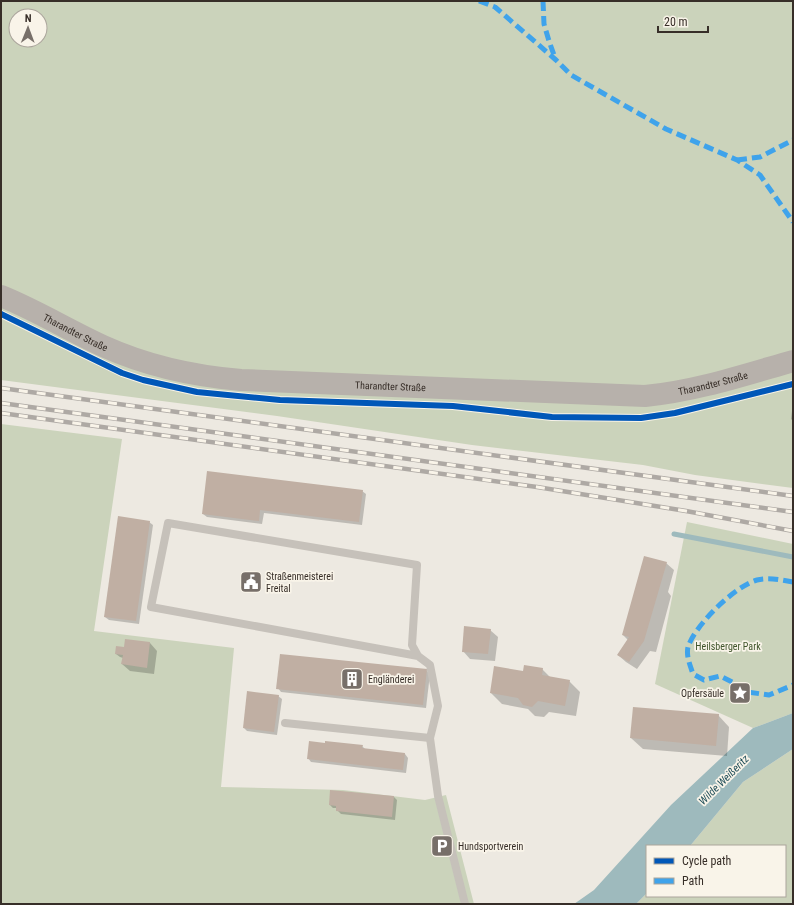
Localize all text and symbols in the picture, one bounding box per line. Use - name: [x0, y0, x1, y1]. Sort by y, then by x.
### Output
- north arrow: [8, 8, 48, 48]
- scale bar: [658, 8, 708, 34]
- text: N: [25, 12, 32, 25]
- text: 20 m: [664, 15, 688, 29]
- street label: Tharandter Straße: [41, 311, 110, 353]
- street label: Tharandter Straße: [677, 369, 749, 397]
- street label: Tharandter Straße: [355, 379, 426, 393]
- public building icon: Straßenmeisterei Freital: [238, 569, 264, 595]
- place label: Straßenmeisterei Freital: [266, 571, 333, 594]
- park label: Heilsberger Park: [695, 641, 761, 652]
- building icon: Engländerei: [339, 666, 365, 692]
- place label: Engländerei: [368, 674, 414, 685]
- place icon: Opfersäule: [727, 680, 753, 706]
- place label: Opfersäule: [681, 688, 724, 699]
- water label: Wilde Weißeritz: [696, 752, 752, 808]
- parking icon: Hundsportverein: [429, 833, 455, 859]
- place label: Hundsportverein: [458, 841, 523, 852]
- legend: [646, 845, 786, 897]
- text: Cycle path: [682, 854, 732, 868]
- text: Path: [682, 874, 704, 888]

